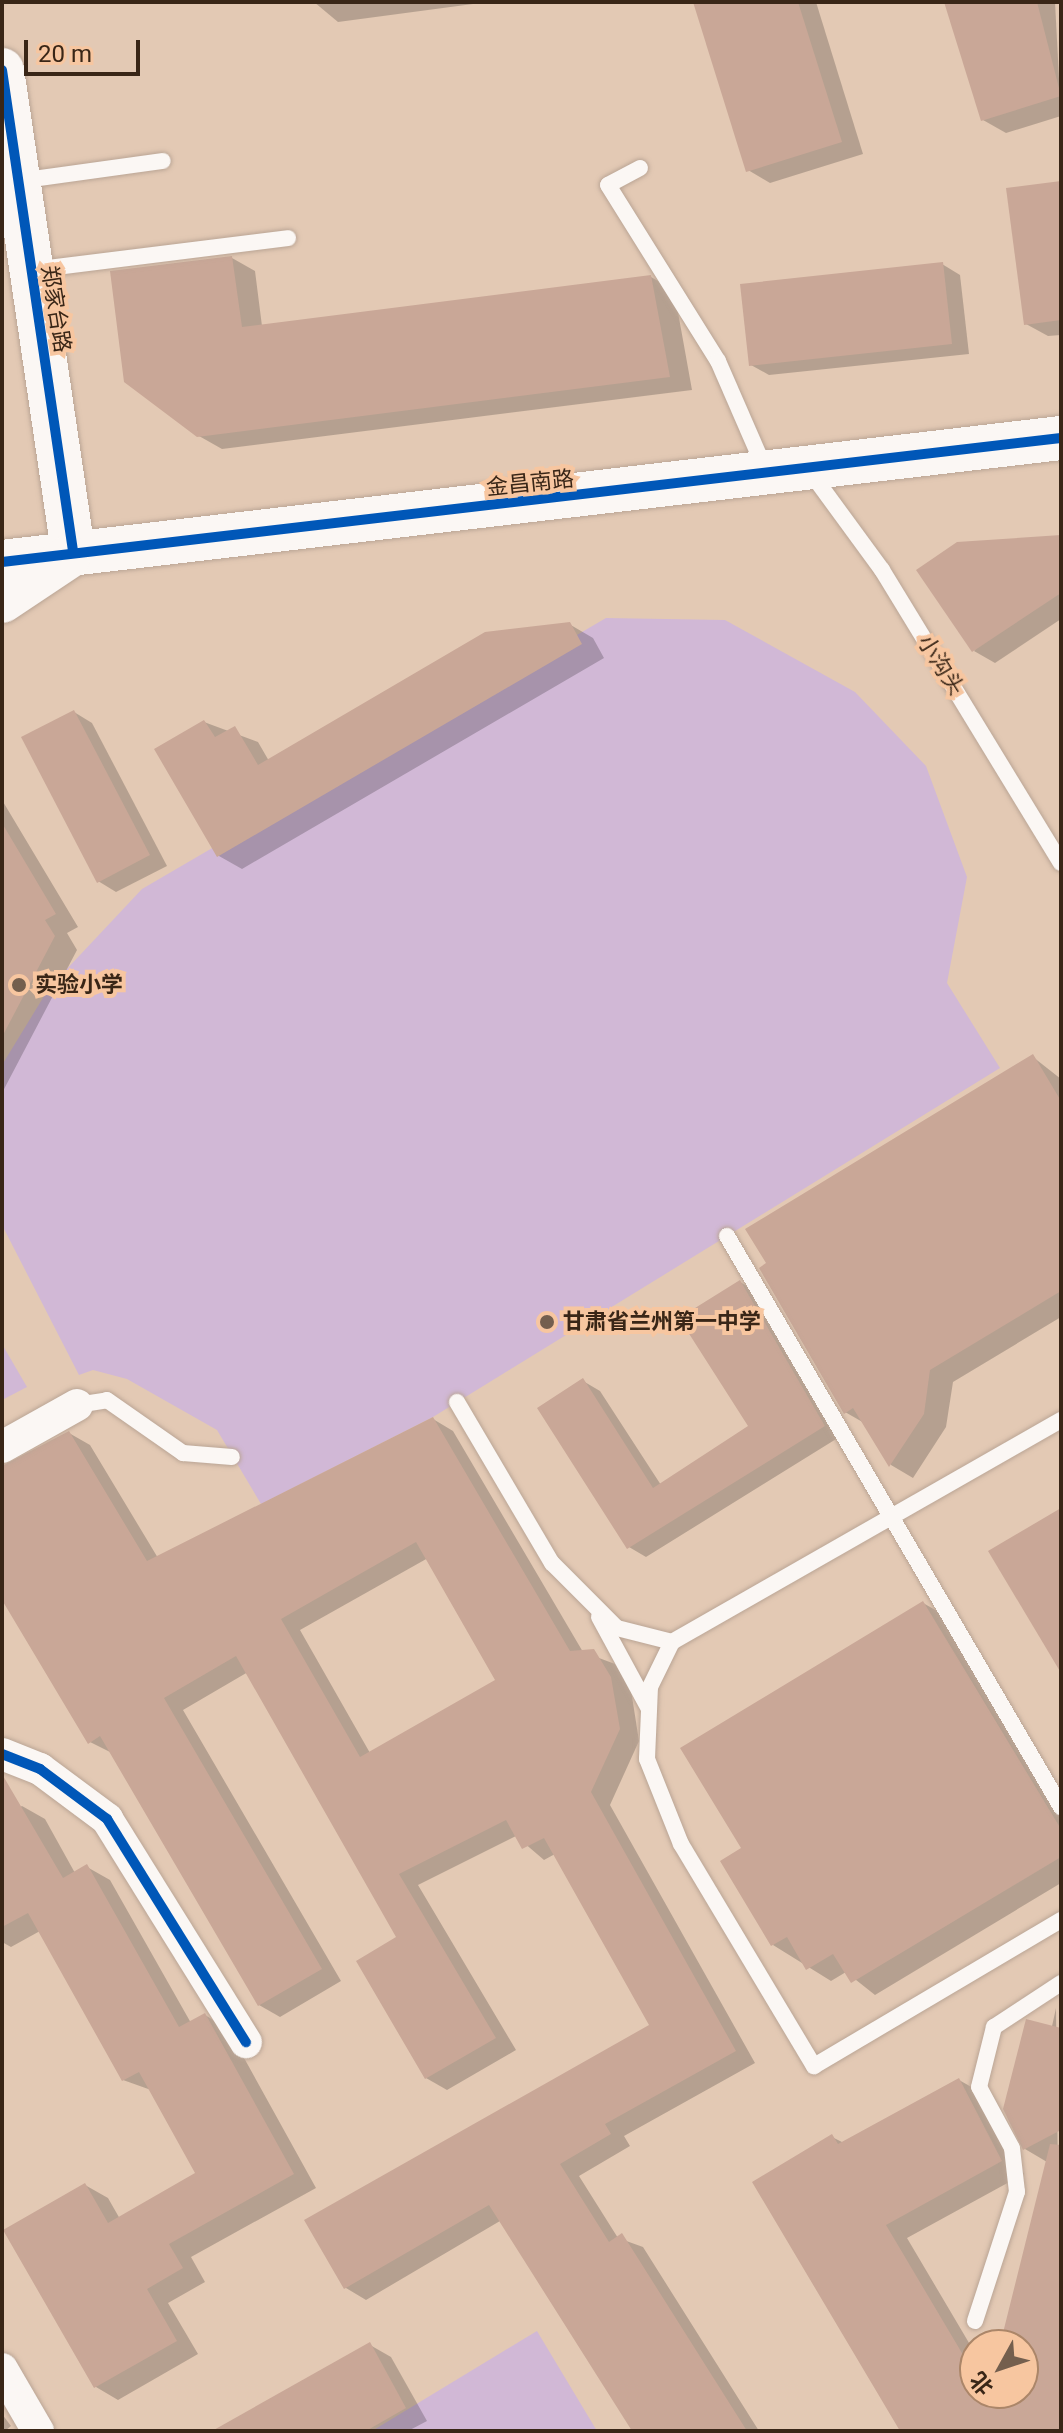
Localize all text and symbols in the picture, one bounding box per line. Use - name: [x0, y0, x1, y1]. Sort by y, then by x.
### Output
- scale bar: [28, 24, 144, 74]
- text: 20 m: [38, 40, 92, 68]
- street label: 郑家台路: [36, 263, 76, 355]
- street label: 金昌南路: [485, 465, 575, 501]
- street label: 小沟头: [912, 630, 970, 700]
- place label: 实验小学: [35, 972, 123, 998]
- marker: 实验小学: [10, 976, 28, 994]
- place label: 甘肃省兰州第一中学: [563, 1309, 761, 1335]
- marker: 甘肃省兰州第一中学: [538, 1313, 556, 1331]
- north arrow: [959, 2329, 1039, 2409]
- text: 北: [965, 2367, 998, 2400]

